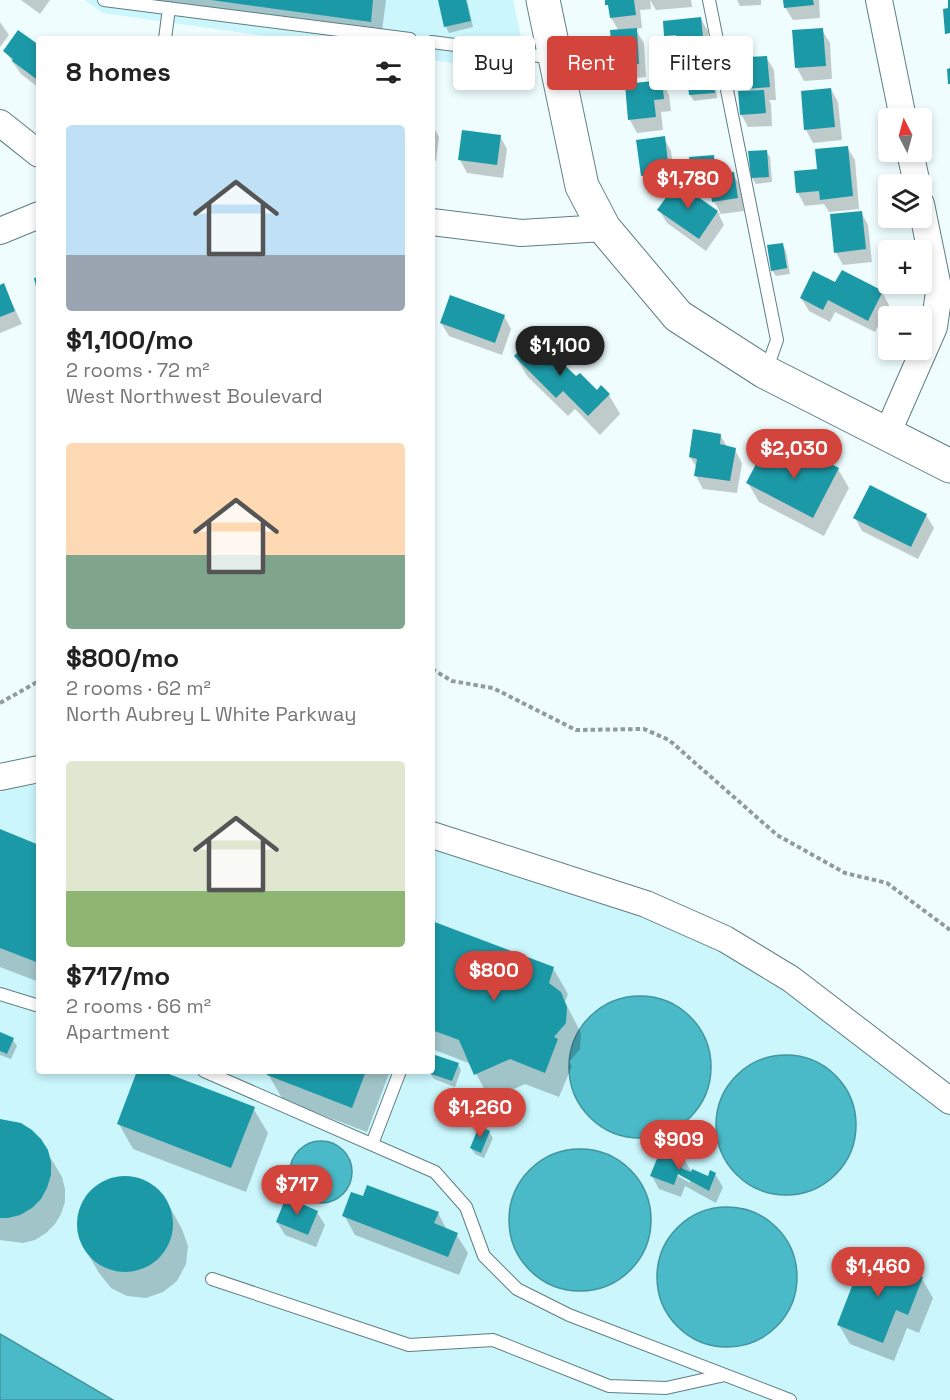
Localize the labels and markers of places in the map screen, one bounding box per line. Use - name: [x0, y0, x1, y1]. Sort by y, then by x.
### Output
- pin: $1,780: [639, 159, 737, 210]
- pin: $1,100: [511, 326, 609, 377]
- pin: $2,030: [745, 429, 843, 480]
- pin: $800: [458, 951, 530, 1002]
- pin: $1,260: [431, 1088, 529, 1139]
- pin: $909: [643, 1120, 715, 1171]
- pin: $717: [261, 1165, 333, 1216]
- pin: $1,460: [829, 1247, 927, 1298]

